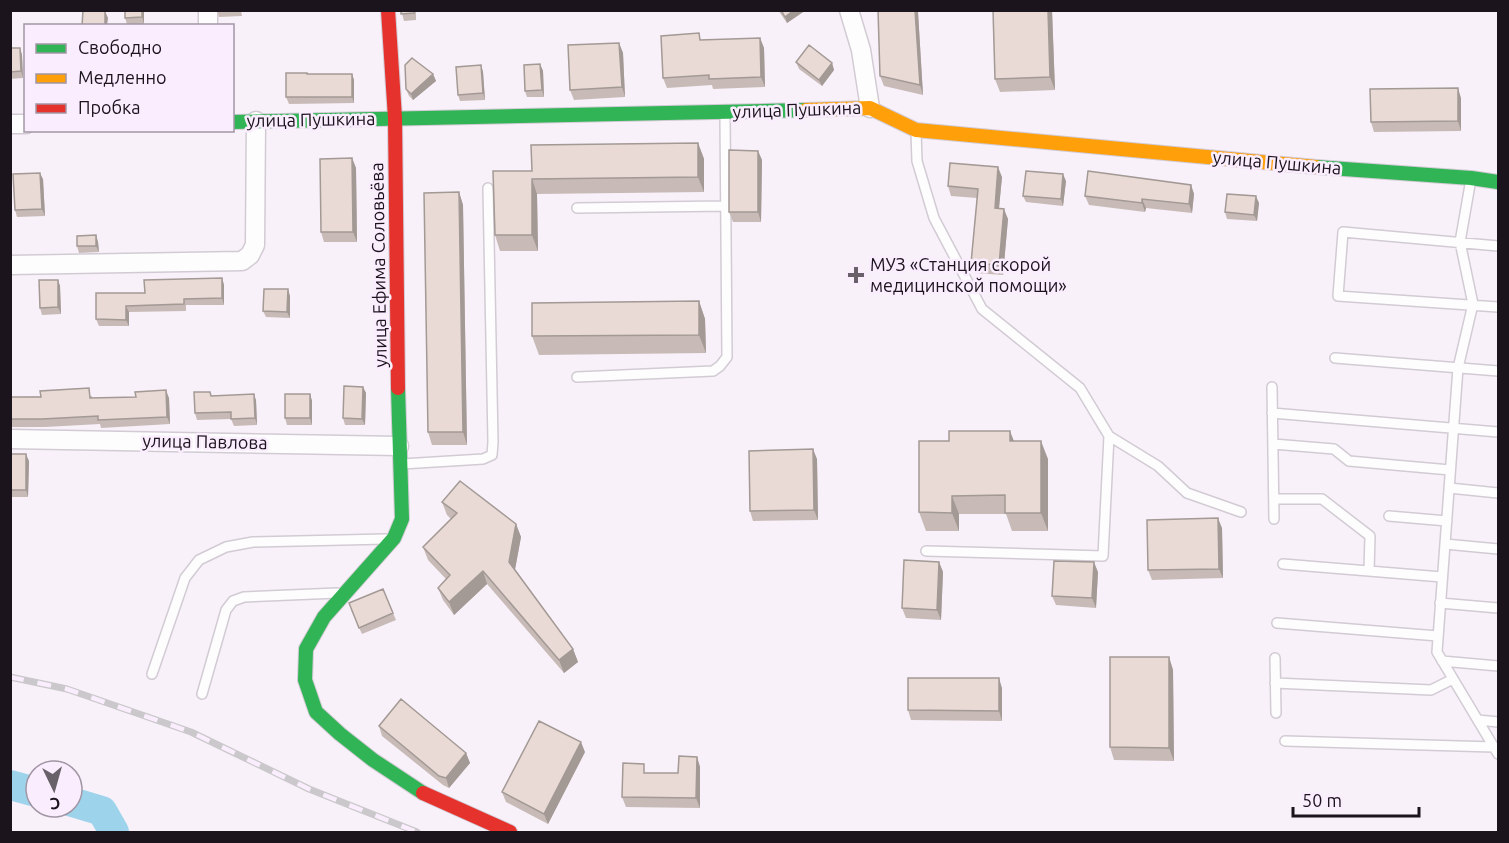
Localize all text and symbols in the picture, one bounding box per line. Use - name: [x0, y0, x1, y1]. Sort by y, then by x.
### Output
- legend: [24, 24, 234, 132]
- text: Свободно: [78, 37, 162, 57]
- text: Медленно: [78, 67, 167, 87]
- text: Пробка: [78, 97, 141, 117]
- street label: улица Пушкина: [732, 97, 862, 121]
- street label: улица Пушкина: [246, 108, 376, 130]
- street label: улица Пушкина: [1212, 146, 1342, 178]
- street label: улица Ефима Соловьёва: [366, 162, 390, 368]
- place label: МУЗ «Станция скорой медицинской помощи»: [870, 254, 1067, 295]
- marker: МУЗ «Станция скорой медицинской помощи»: [847, 266, 865, 284]
- street label: улица Павлова: [142, 430, 268, 452]
- north arrow: [24, 759, 84, 819]
- scale bar: [1293, 780, 1419, 818]
- text: 50 m: [1302, 790, 1342, 810]
- text: С: [49, 795, 61, 813]

